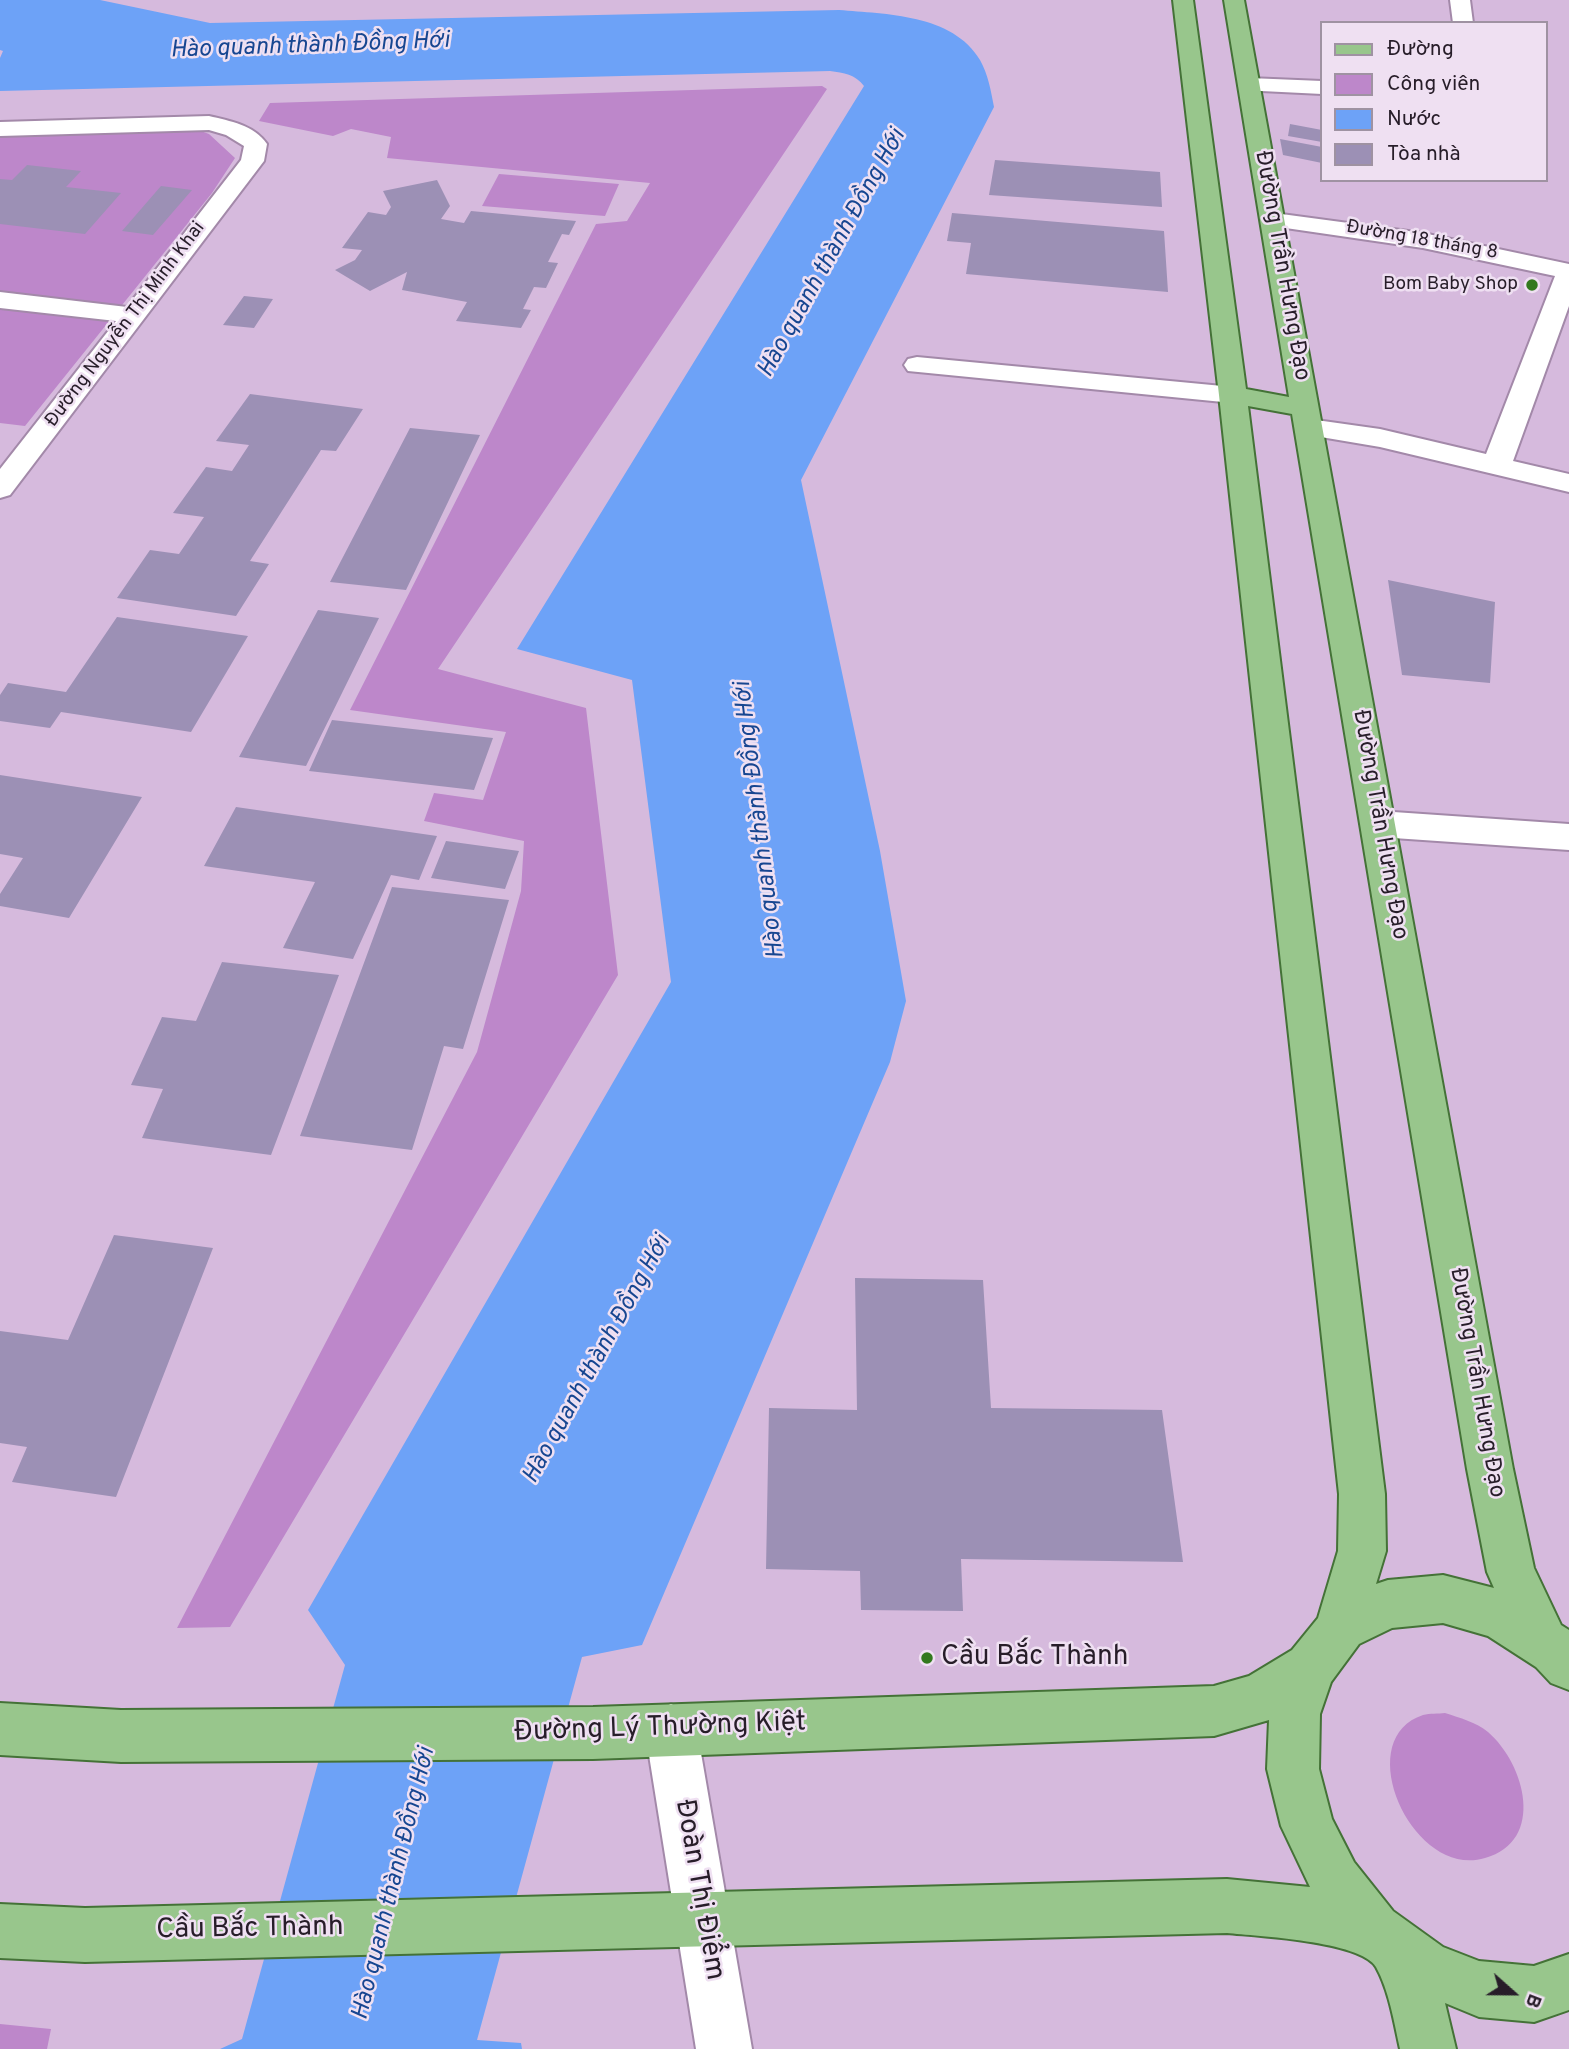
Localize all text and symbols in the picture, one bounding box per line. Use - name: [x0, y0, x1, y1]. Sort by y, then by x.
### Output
- legend: [1320, 21, 1548, 182]
- water label: Hào quanh thành Đồng Hới: [170, 28, 450, 66]
- text: Đường: [1387, 36, 1454, 63]
- text: Công viên: [1387, 71, 1480, 98]
- text: Nước: [1387, 106, 1441, 133]
- water label: Hào quanh thành Đồng Hới: [753, 125, 913, 383]
- text: Tòa nhà: [1387, 141, 1461, 168]
- street label: Đường Trần Hưng Đạo: [1247, 149, 1315, 383]
- street label: Đường 18 tháng 8: [1345, 216, 1499, 266]
- street label: Đường Nguyễn Thị Minh Khai: [41, 218, 211, 432]
- place label: Bom Baby Shop: [1383, 274, 1518, 296]
- marker: Bom Baby Shop: [1524, 277, 1540, 293]
- water label: Hào quanh thành Đồng Hới: [730, 680, 792, 960]
- street label: Đường Trần Hưng Đạo: [1345, 708, 1413, 942]
- water label: Hào quanh thành Đồng Hới: [518, 1231, 678, 1489]
- street label: Đường Trần Hưng Đạo: [1442, 1266, 1510, 1500]
- place label: Cầu Bắc Thành: [941, 1641, 1129, 1675]
- marker: Cầu Bắc Thành: [919, 1650, 935, 1666]
- street label: Đường Lý Thường Kiệt: [513, 1707, 807, 1751]
- water label: Hào quanh thành Đồng Hới: [347, 1745, 443, 2023]
- street label: Đoàn Thị Điểm: [666, 1797, 730, 1983]
- street label: Cầu Bắc Thành: [156, 1912, 344, 1948]
- north arrow: [1478, 1958, 1548, 2028]
- text: B: [1519, 1990, 1546, 2011]

